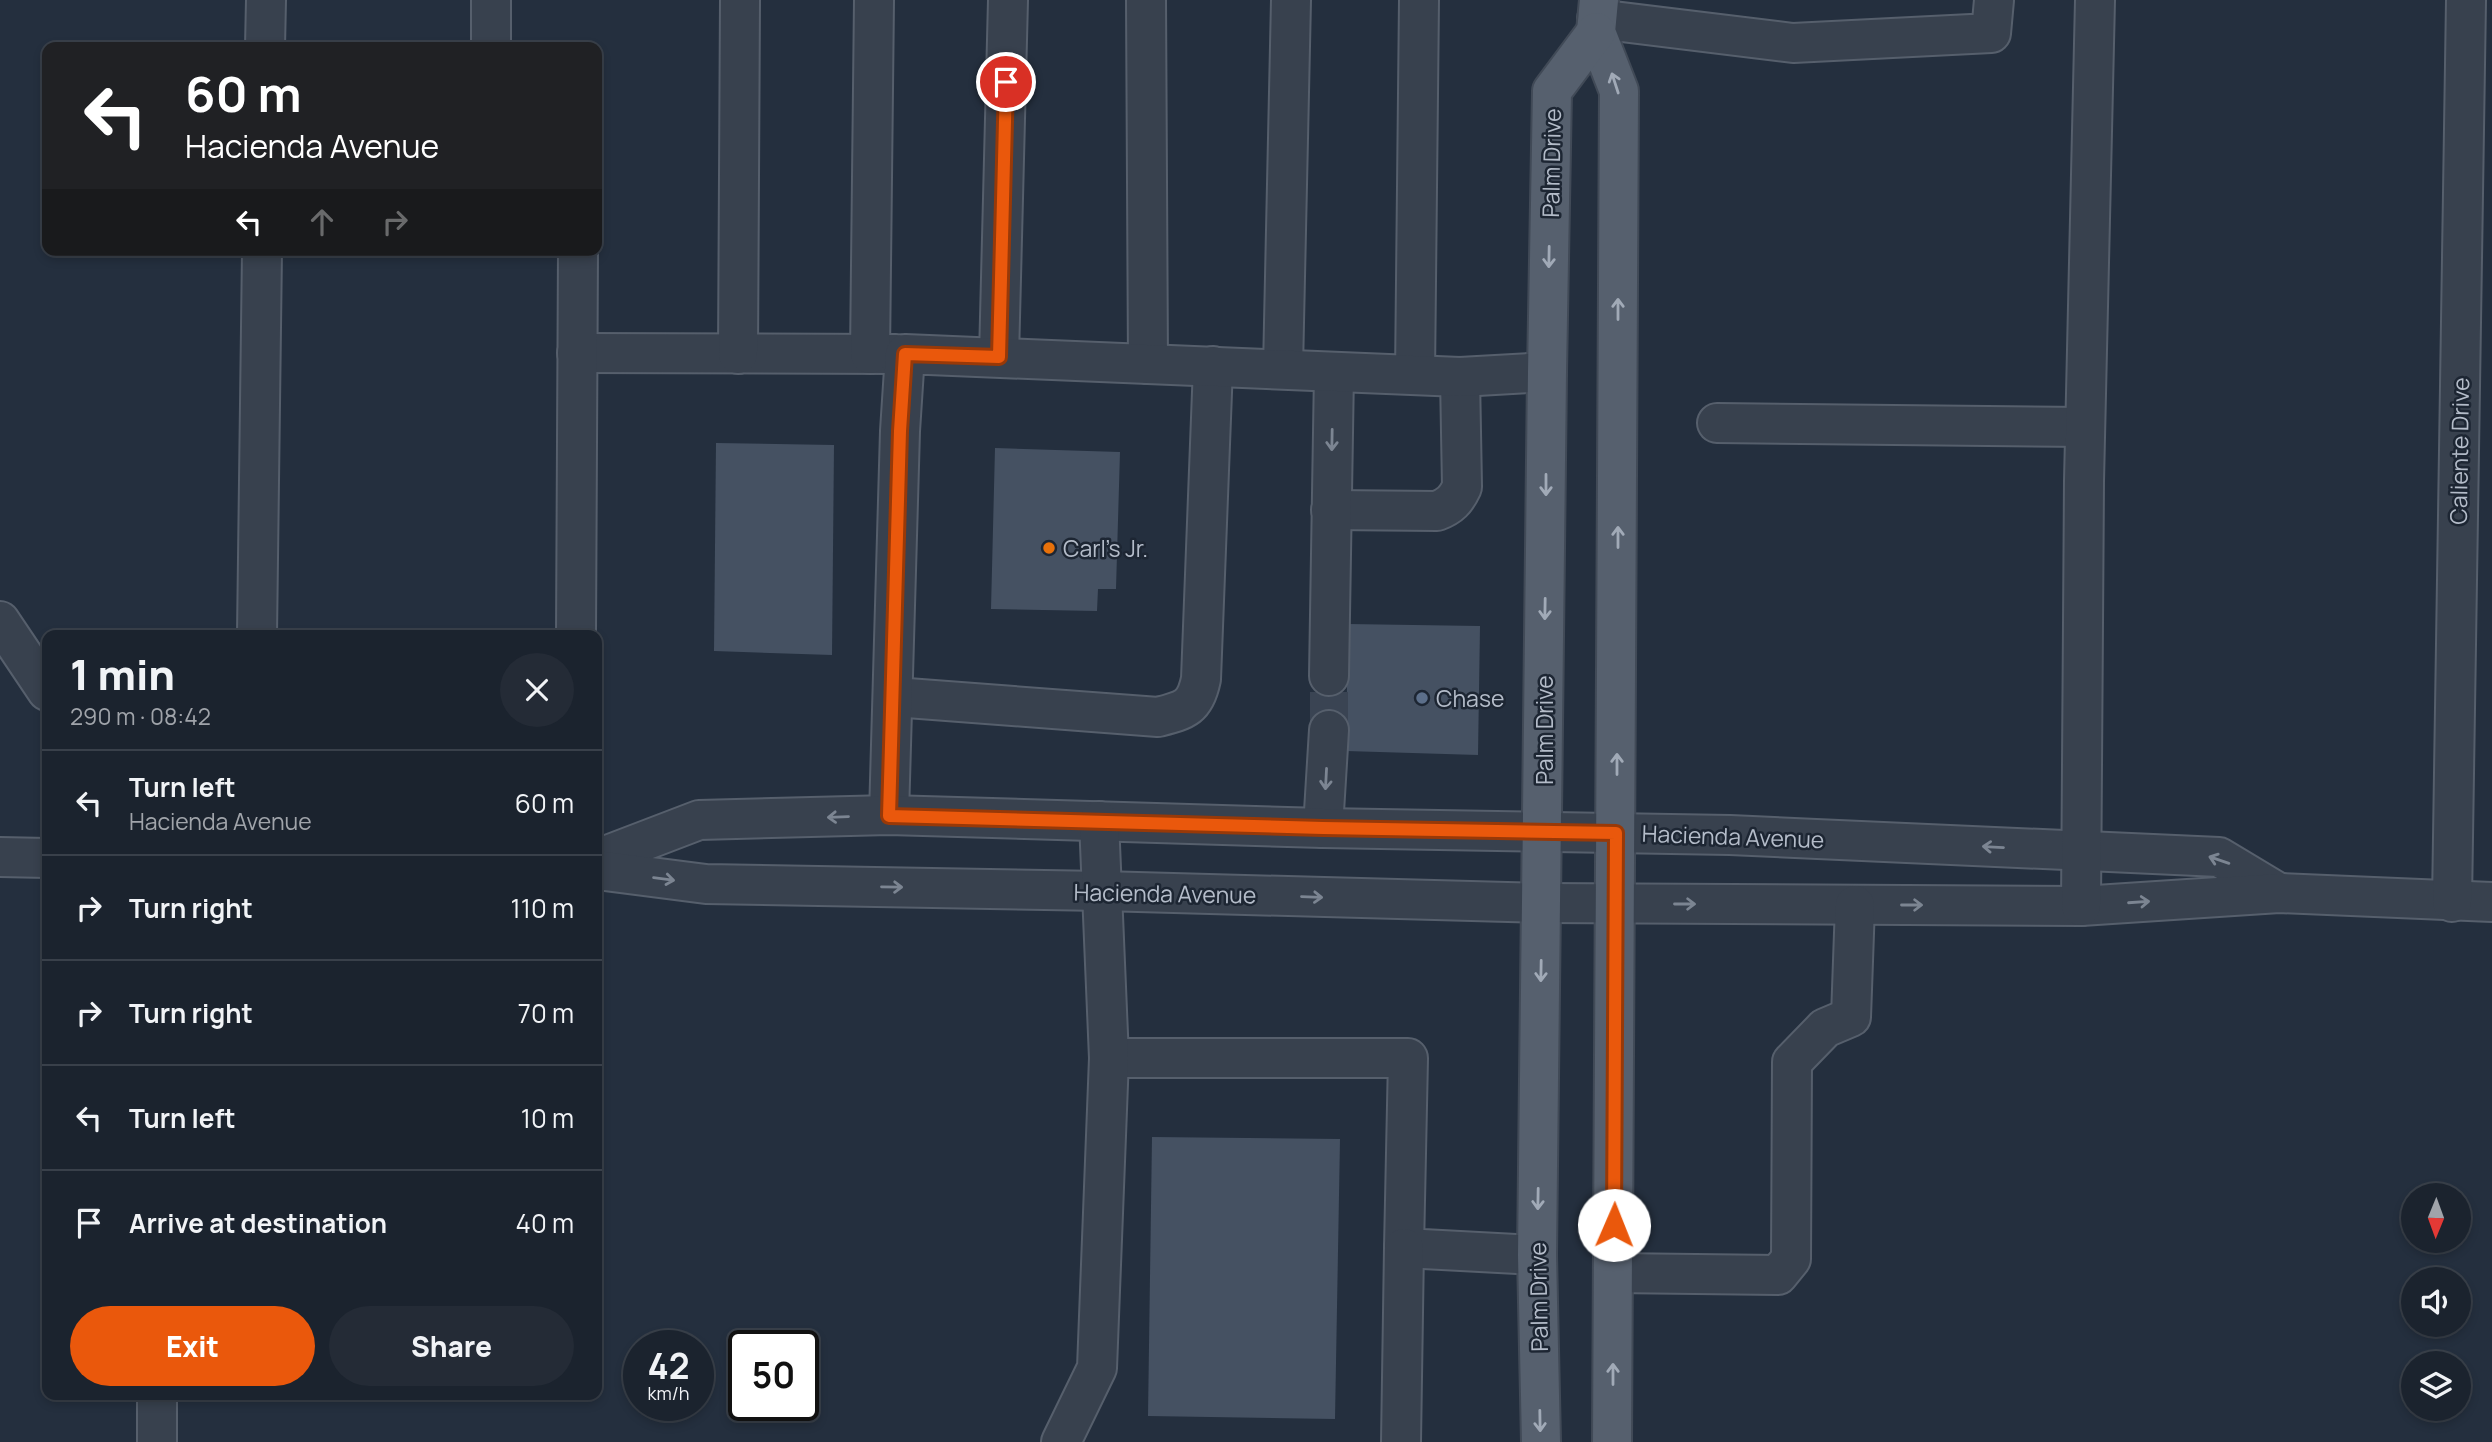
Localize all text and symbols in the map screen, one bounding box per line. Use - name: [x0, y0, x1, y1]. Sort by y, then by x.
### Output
- pin: [976, 52, 1036, 112]
- text: 60 m: [185, 60, 302, 127]
- icon: arrive: [987, 63, 1025, 101]
- icon: left: [70, 70, 161, 161]
- one-way arrow: [1608, 72, 1621, 94]
- street label: Palm Drive: [1534, 108, 1568, 218]
- text: Hacienda Avenue: [185, 124, 439, 168]
- icon: left: [230, 203, 268, 241]
- icon: ahead: [303, 203, 341, 241]
- icon: right: [376, 203, 414, 241]
- one-way arrow: [1542, 245, 1556, 268]
- one-way arrow: [1611, 298, 1625, 321]
- street label: Caliente Drive: [2442, 377, 2476, 525]
- one-way arrow: [1326, 428, 1339, 451]
- one-way arrow: [1539, 473, 1553, 496]
- one-way arrow: [1611, 526, 1624, 549]
- place label: Carl's Jr.: [1063, 532, 1148, 564]
- marker: Carl's Jr.: [1041, 540, 1057, 556]
- one-way arrow: [1538, 597, 1552, 620]
- text: 1 min: [70, 645, 175, 703]
- button: close: [500, 653, 574, 727]
- street label: Palm Drive: [1528, 675, 1560, 785]
- place label: Chase: [1436, 682, 1504, 714]
- marker: Chase: [1414, 690, 1430, 706]
- text: 290 m · 08:42: [70, 700, 211, 732]
- one-way arrow: [1610, 753, 1624, 776]
- one-way arrow: [1319, 767, 1332, 790]
- text: Turn left: [129, 769, 236, 805]
- icon: left: [70, 784, 108, 822]
- text: 60 m: [515, 785, 574, 821]
- text: Hacienda Avenue: [129, 805, 312, 837]
- one-way arrow: [827, 810, 850, 823]
- street label: Hacienda Avenue: [1641, 817, 1825, 855]
- one-way arrow: [1982, 840, 2005, 853]
- one-way arrow: [2209, 853, 2231, 865]
- one-way arrow: [653, 872, 675, 885]
- street label: Hacienda Avenue: [1073, 875, 1257, 911]
- one-way arrow: [880, 880, 903, 894]
- icon: right: [70, 889, 108, 927]
- text: Turn right: [129, 890, 253, 926]
- text: 110 m: [511, 890, 574, 926]
- one-way arrow: [1300, 890, 1323, 903]
- one-way arrow: [2128, 895, 2150, 908]
- one-way arrow: [1673, 897, 1696, 911]
- one-way arrow: [1900, 898, 1923, 912]
- one-way arrow: [1534, 960, 1548, 983]
- icon: right: [70, 994, 108, 1032]
- text: Turn right: [129, 995, 253, 1031]
- text: 70 m: [518, 995, 574, 1031]
- icon: left: [70, 1099, 108, 1137]
- text: Turn left: [129, 1100, 236, 1136]
- text: 10 m: [521, 1100, 574, 1136]
- north arrow: [2401, 1183, 2471, 1253]
- map controls: [2401, 1183, 2471, 1421]
- one-way arrow: [1531, 1187, 1544, 1210]
- position arrow: [1577, 1188, 1651, 1262]
- icon: arrive: [70, 1204, 108, 1242]
- text: Arrive at destination: [129, 1205, 387, 1241]
- text: 40 m: [516, 1205, 574, 1241]
- street label: Palm Drive: [1521, 1242, 1555, 1352]
- button: sound: [2401, 1267, 2471, 1337]
- button: Exit: [70, 1306, 315, 1386]
- button: Share: [329, 1306, 574, 1386]
- speed limit sign: 50: [728, 1330, 819, 1421]
- text: 42: [647, 1342, 690, 1390]
- button: layers: [2401, 1351, 2471, 1421]
- one-way arrow: [1606, 1363, 1620, 1386]
- text: km/h: [648, 1381, 689, 1405]
- one-way arrow: [1534, 1410, 1547, 1433]

